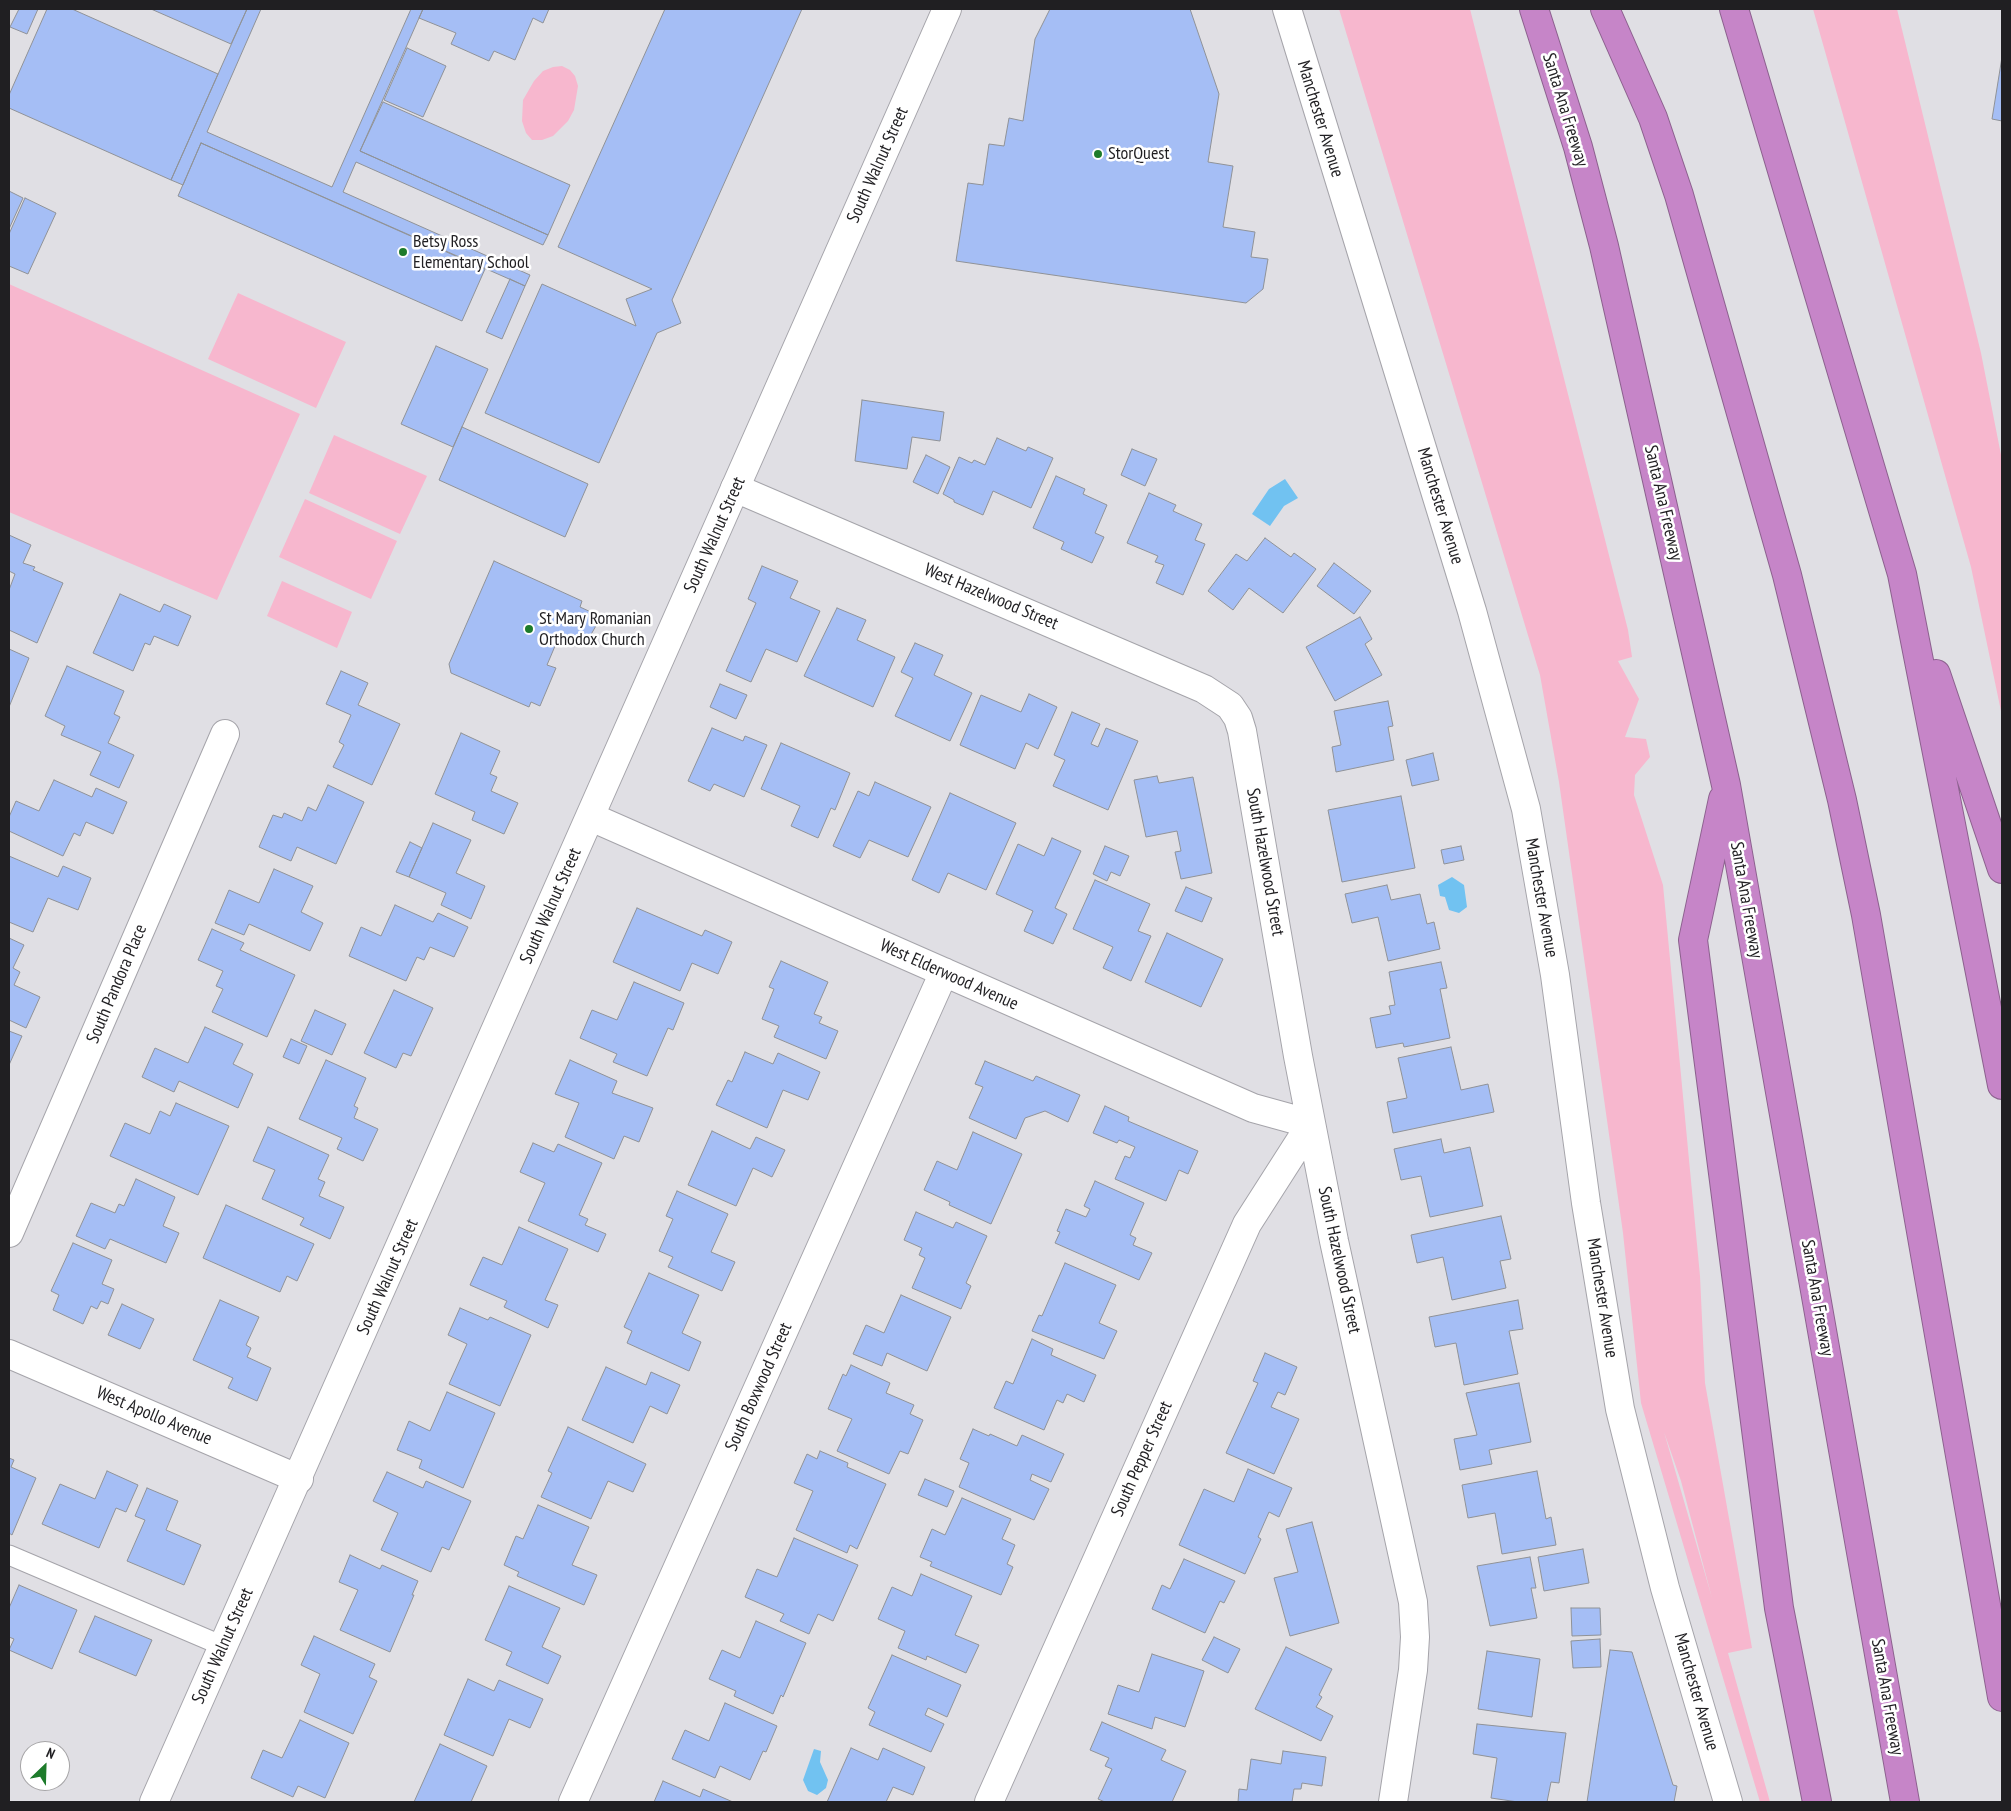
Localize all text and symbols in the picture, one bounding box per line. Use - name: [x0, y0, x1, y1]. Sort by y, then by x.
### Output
- street label: Santa Ana Freeway: [1537, 51, 1593, 169]
- street label: Manchester Avenue: [1292, 58, 1348, 180]
- street label: South Walnut Street: [843, 104, 913, 226]
- place label: StorQuest: [1108, 143, 1169, 165]
- marker: StorQuest: [1092, 148, 1104, 160]
- place label: Betsy Ross Elementary School: [413, 231, 529, 274]
- marker: Betsy Ross Elementary School: [397, 246, 409, 258]
- street label: Santa Ana Freeway: [1639, 443, 1687, 563]
- street label: Manchester Avenue: [1412, 445, 1468, 567]
- street label: South Walnut Street: [680, 474, 750, 596]
- street label: West Hazelwood Street: [921, 559, 1061, 635]
- place label: St Mary Romanian Orthodox Church: [539, 608, 651, 650]
- marker: St Mary Romanian Orthodox Church: [523, 623, 535, 635]
- street label: South Hazelwood Street: [1241, 786, 1289, 938]
- street label: Manchester Avenue: [1520, 837, 1562, 959]
- street label: Santa Ana Freeway: [1725, 840, 1767, 960]
- street label: South Walnut Street: [516, 845, 586, 967]
- street label: South Pandora Place: [82, 921, 152, 1047]
- street label: West Elderwood Avenue: [877, 935, 1021, 1015]
- street label: South Hazelwood Street: [1313, 1185, 1365, 1335]
- street label: South Walnut Street: [353, 1216, 423, 1338]
- street label: Manchester Avenue: [1582, 1237, 1622, 1359]
- street label: Santa Ana Freeway: [1796, 1238, 1838, 1358]
- street label: South Boxwood Street: [721, 1319, 797, 1455]
- street label: West Apollo Avenue: [93, 1382, 215, 1450]
- street label: South Pepper Street: [1107, 1398, 1177, 1520]
- street label: South Walnut Street: [188, 1585, 258, 1707]
- street label: Manchester Avenue: [1669, 1631, 1723, 1753]
- street label: Santa Ana Freeway: [1866, 1637, 1908, 1757]
- north arrow: [20, 1741, 70, 1791]
- text: N: [44, 1743, 58, 1763]

